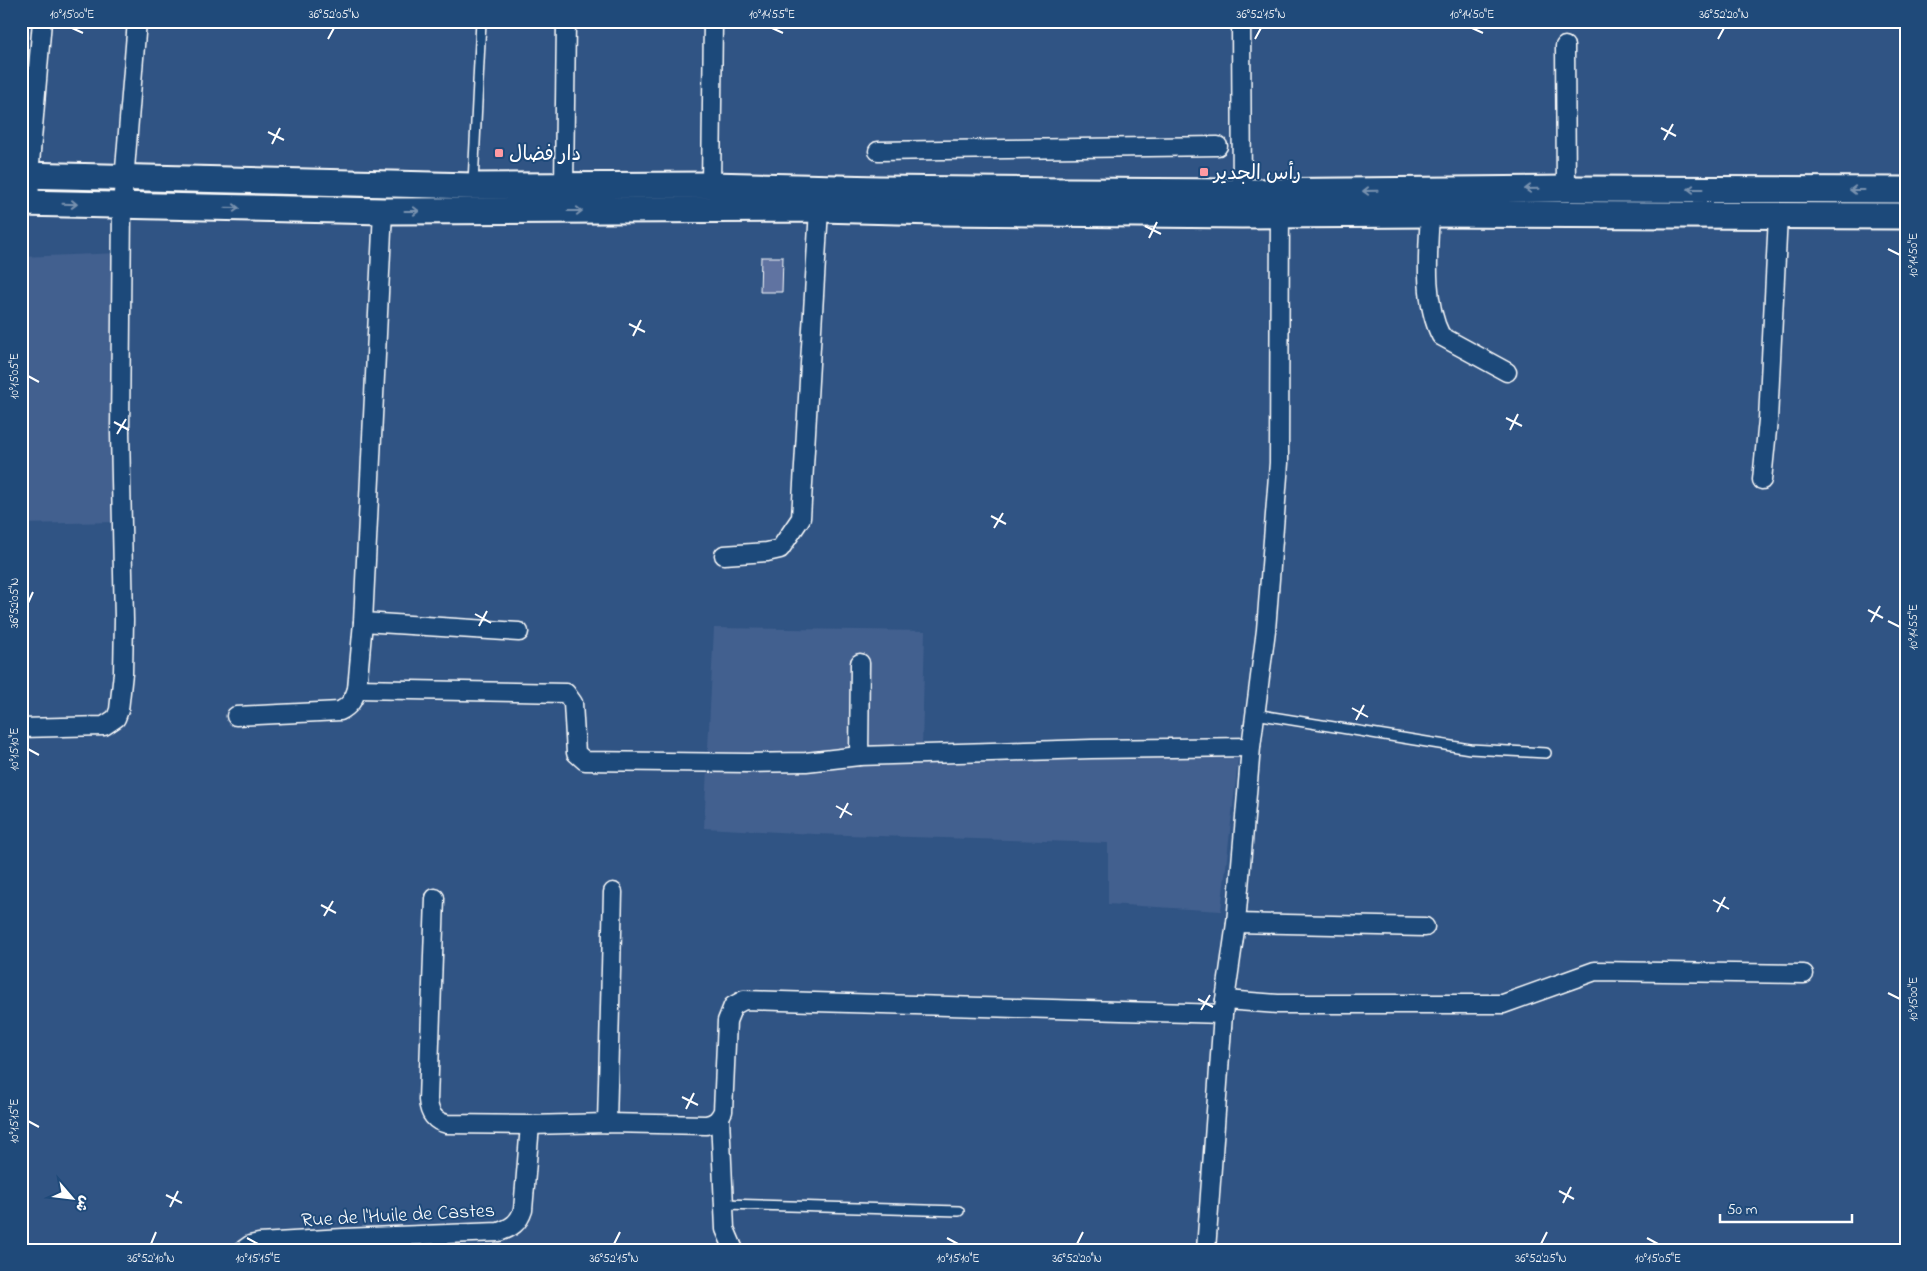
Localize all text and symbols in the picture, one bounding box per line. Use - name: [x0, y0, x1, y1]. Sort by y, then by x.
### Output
- text: 10°15'00"E: [50, 6, 94, 24]
- text: 36°52'05"N: [309, 6, 359, 24]
- text: 10°14'55"E: [749, 6, 795, 24]
- text: 36°52'15"N: [1236, 6, 1286, 24]
- text: 10°14'50"E: [1450, 6, 1494, 24]
- text: 36°52'20"N: [1699, 6, 1749, 24]
- place label: دار فضال: [509, 141, 581, 170]
- marker: دار فضال: [493, 147, 505, 159]
- place label: رأس الجدير: [1212, 160, 1301, 189]
- marker: رأس الجدير: [1198, 166, 1210, 178]
- one-way arrow: [1524, 184, 1540, 194]
- one-way arrow: [1687, 184, 1703, 194]
- one-way arrow: [1849, 185, 1866, 195]
- one-way arrow: [1362, 186, 1378, 196]
- one-way arrow: [62, 199, 78, 209]
- one-way arrow: [224, 203, 240, 213]
- one-way arrow: [404, 206, 420, 216]
- one-way arrow: [566, 206, 583, 216]
- text: 10°14'50"E: [1905, 233, 1923, 277]
- text: 10°15'05"E: [6, 353, 24, 399]
- text: 36°52'05"N: [6, 578, 24, 628]
- text: 10°14'55"E: [1905, 604, 1923, 650]
- text: 10°15'10"E: [6, 727, 24, 771]
- text: 10°15'00"E: [1905, 977, 1923, 1021]
- text: 10°15'15"E: [6, 1099, 24, 1143]
- north arrow: [48, 1174, 98, 1224]
- scale bar: [1720, 1191, 1852, 1223]
- text: ش: [69, 1192, 95, 1215]
- street label: Rue de l'Huile de Castes: [301, 1197, 496, 1236]
- text: 50 m: [1727, 1199, 1758, 1221]
- text: 36°52'10"N: [127, 1250, 175, 1268]
- text: 10°15'15"E: [236, 1250, 280, 1268]
- text: 36°52'15"N: [589, 1250, 639, 1268]
- text: 10°15'10"E: [936, 1250, 980, 1268]
- text: 36°52'20"N: [1052, 1250, 1102, 1268]
- text: 36°52'25"N: [1515, 1250, 1567, 1268]
- text: 10°15'05"E: [1635, 1250, 1681, 1268]

